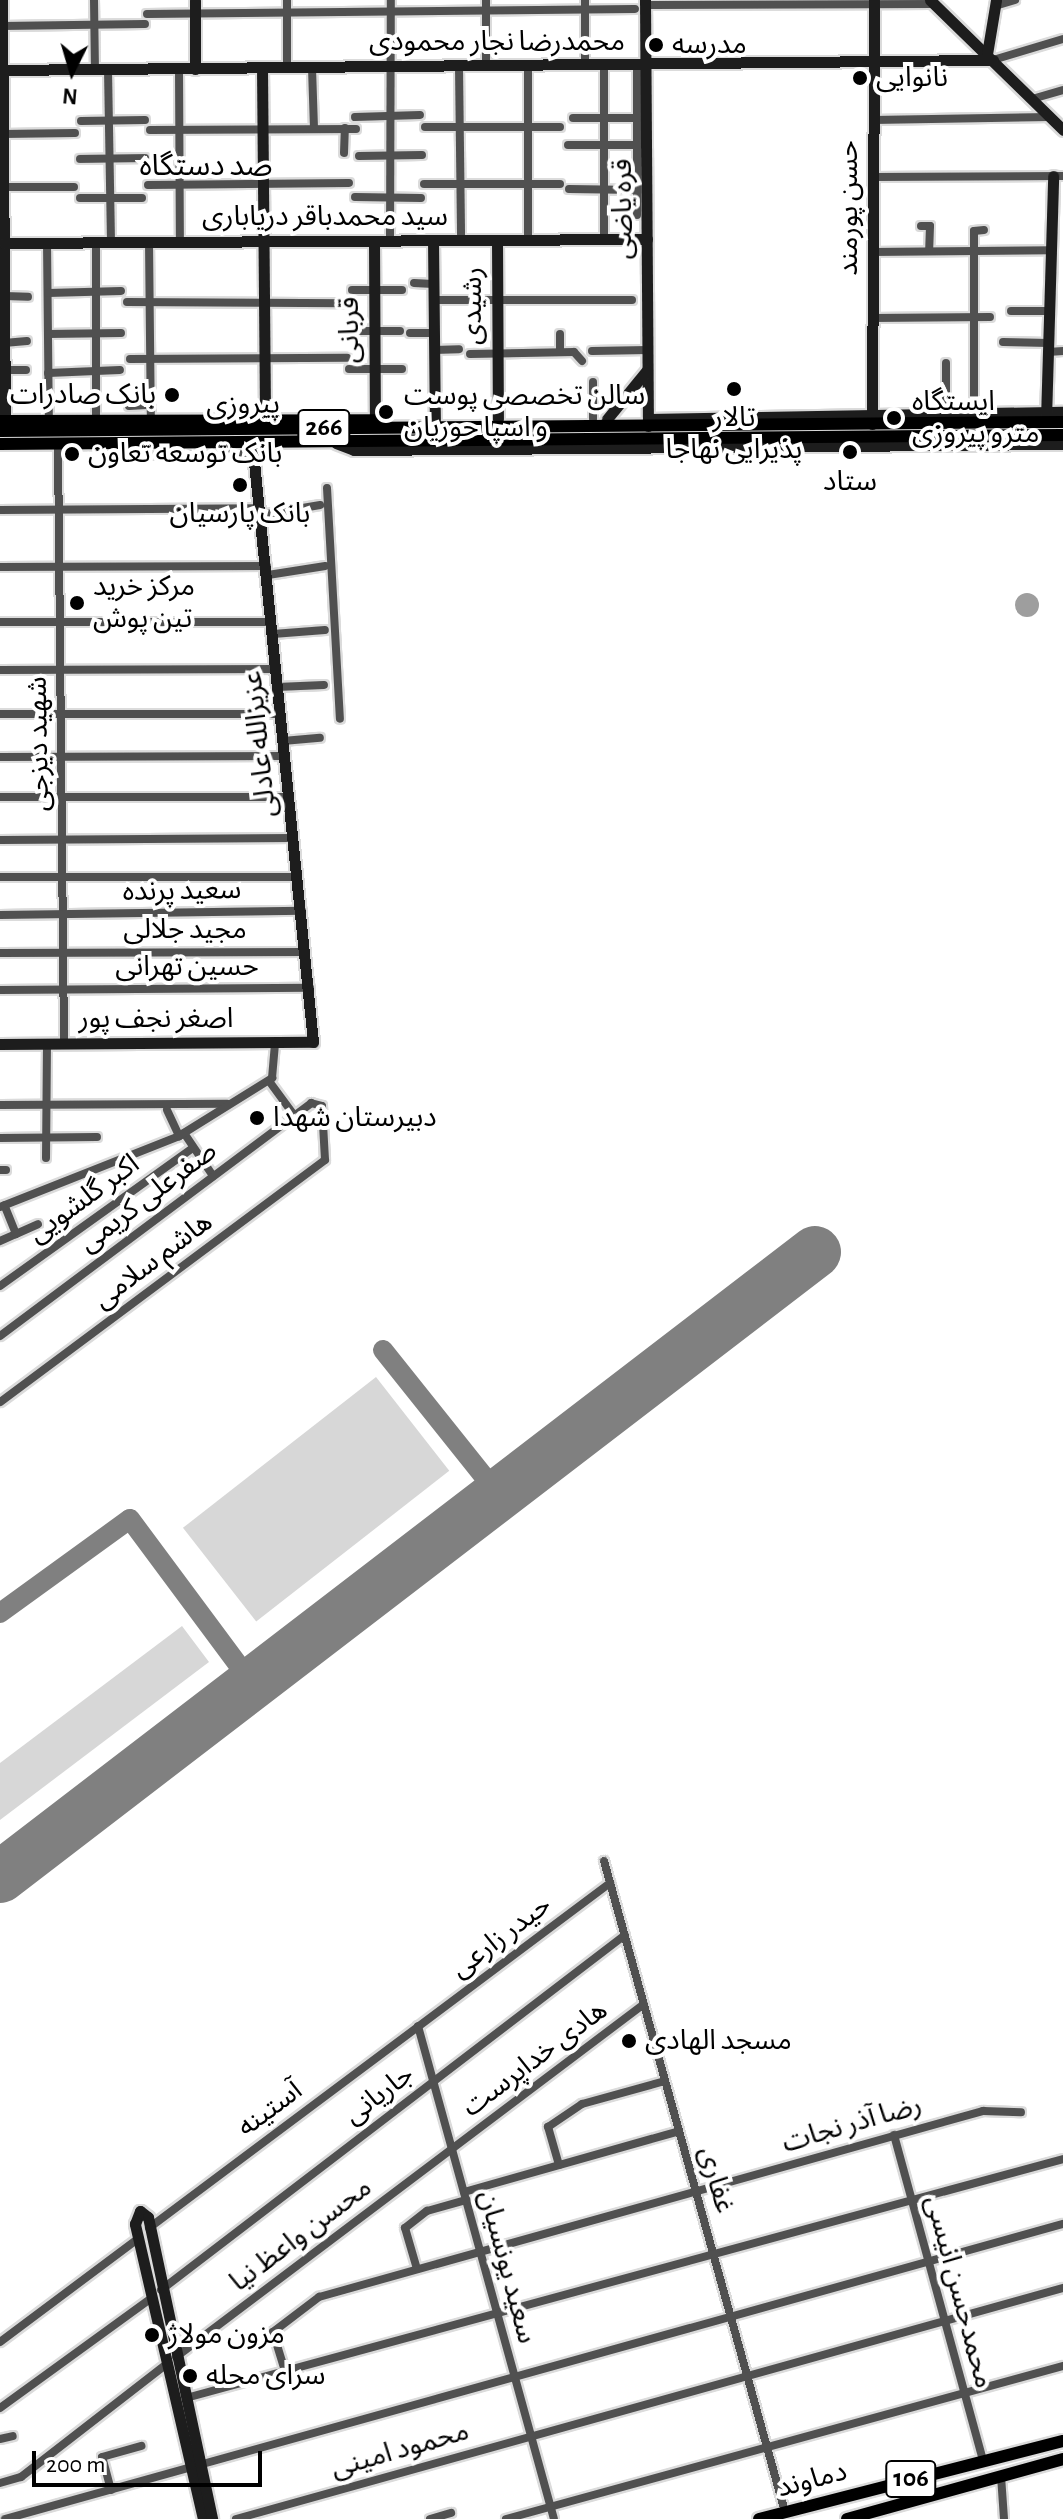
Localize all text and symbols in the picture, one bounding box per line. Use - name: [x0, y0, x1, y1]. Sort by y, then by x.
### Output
- street label: محمدرضا نجار محمودی: [369, 25, 625, 59]
- place label: مدرسه: [672, 28, 747, 62]
- north arrow: [32, 32, 112, 112]
- marker: مدرسه: [647, 36, 665, 54]
- place label: نانوایی: [876, 61, 948, 95]
- marker: نانوایی: [851, 69, 869, 87]
- text: N: [61, 84, 78, 108]
- street label: حسن پورمند: [832, 140, 866, 276]
- district label: صد دستگاه: [139, 148, 273, 184]
- street label: قره یاضی: [606, 159, 640, 259]
- street label: سید محمدباقر دریاباری: [202, 200, 448, 234]
- street label: رشیدی: [456, 267, 490, 345]
- street label: قربانی: [333, 297, 367, 363]
- place label: بانک صادرات: [10, 378, 156, 412]
- place label: سالن تخصصی پوست و اسپا حوریان: [404, 379, 645, 445]
- marker: تالار پذیرایی نهاجا: [725, 380, 743, 398]
- place label: ایستگاه مترو پیروزی: [912, 385, 1039, 451]
- marker: بانک صادرات: [163, 386, 181, 404]
- street label: پیروزی: [206, 388, 280, 422]
- marker: سالن تخصصی پوست و اسپا حوریان: [375, 401, 397, 423]
- place label: تالار پذیرایی نهاجا: [666, 401, 802, 467]
- road number: 266: [296, 406, 352, 450]
- marker: ایستگاه مترو پیروزی: [883, 407, 905, 429]
- place label: بانک توسعه تعاون: [88, 437, 282, 471]
- marker: ستاد: [841, 443, 859, 461]
- marker: بانک توسعه تعاون: [63, 445, 81, 463]
- place label: ستاد: [823, 465, 877, 499]
- marker: بانک پارسیان: [231, 476, 249, 494]
- place label: بانک پارسیان: [170, 497, 310, 531]
- place label: مرکز خرید تین پوش: [93, 570, 195, 636]
- marker: مرکز خرید تین پوش: [68, 594, 86, 612]
- street label: عزیزالله عادلی: [236, 669, 284, 819]
- street label: شهید دیزجی: [21, 676, 57, 812]
- street label: سعید پرنده: [122, 873, 242, 909]
- street label: مجید جلالی: [123, 913, 247, 947]
- street label: حسین تهرانی: [115, 950, 259, 984]
- street label: اصغر نجف پور: [79, 1002, 233, 1036]
- place label: دبیرستان شهدا: [273, 1101, 437, 1135]
- marker: دبیرستان شهدا: [248, 1109, 266, 1127]
- street label: صفرعلی کریمی: [72, 1134, 224, 1260]
- street label: اکبر گلشویی: [22, 1147, 146, 1251]
- street label: هاشم سلامی: [87, 1205, 219, 1317]
- street label: حیدر زارعی: [444, 1888, 558, 1986]
- street label: هادی خداپرست: [456, 1994, 614, 2124]
- place label: مسجد الهادی: [645, 2024, 792, 2058]
- marker: مسجد الهادی: [620, 2032, 638, 2050]
- street label: جاریانی: [337, 2058, 421, 2132]
- street label: آستینه: [231, 2074, 309, 2144]
- street label: رضا آذر نجات: [778, 2088, 926, 2160]
- street label: غفاری: [691, 2143, 741, 2217]
- street label: محسن واعظ نیا: [224, 2171, 378, 2299]
- street label: سعید یونسیان: [470, 2187, 544, 2347]
- street label: محمدحسن انیسی: [917, 2192, 1001, 2392]
- place label: مزون مولاژ: [168, 2318, 285, 2352]
- marker: مزون مولاژ: [143, 2326, 161, 2344]
- place label: سرای محله: [206, 2359, 325, 2393]
- marker: سرای محله: [181, 2367, 199, 2385]
- street label: محمود امینی: [327, 2414, 473, 2486]
- scale bar: [36, 2435, 266, 2485]
- text: 200 m: [46, 2453, 105, 2477]
- street label: دماوند: [773, 2455, 851, 2505]
- road number: 106: [885, 2457, 937, 2501]

